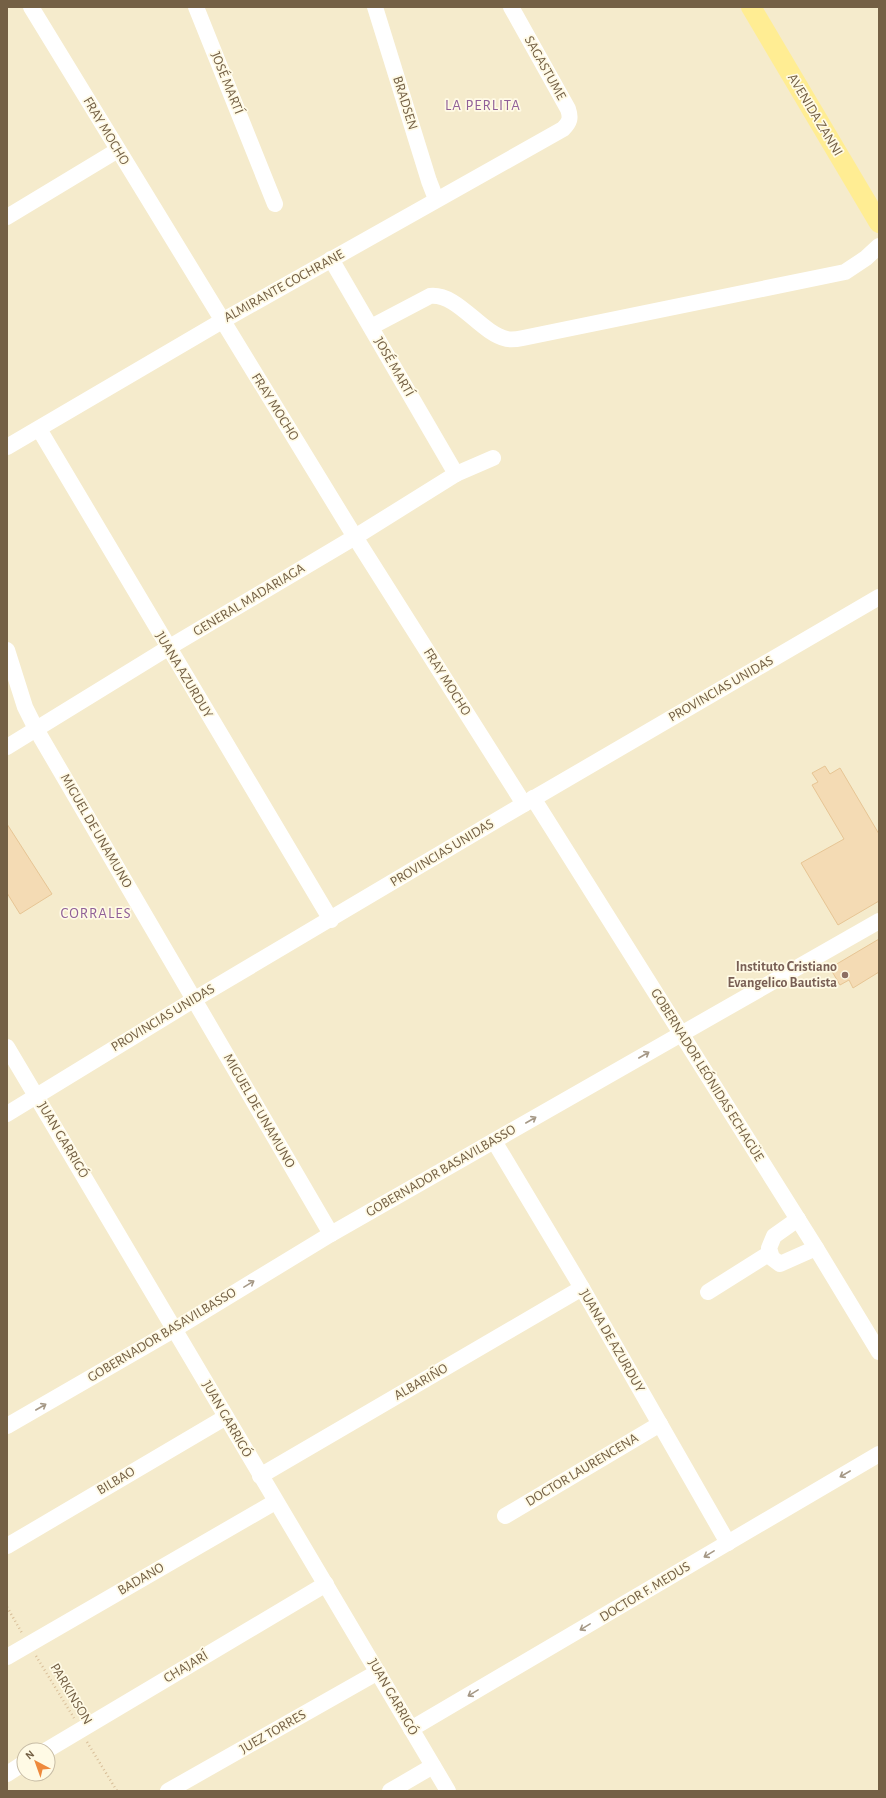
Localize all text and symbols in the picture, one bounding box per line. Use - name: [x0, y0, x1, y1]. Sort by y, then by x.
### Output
- street label: SAGASTUME: [522, 34, 568, 103]
- street label: JOSÉ MARTÍ: [208, 49, 249, 116]
- street label: AVENIDA ZANNI: [785, 71, 845, 159]
- street label: BRADSEN: [390, 74, 420, 132]
- street label: FRAY MOCHO: [80, 95, 132, 167]
- district label: LA PERLITA: [445, 98, 521, 113]
- street label: ALMIRANTE COCHRANE: [222, 247, 347, 325]
- street label: JOSÉ MARTÍ: [372, 334, 419, 399]
- street label: FRAY MOCHO: [249, 371, 301, 443]
- street label: GENERAL MADARIAGA: [191, 561, 307, 639]
- street label: JUANA AZURDUY: [153, 629, 216, 721]
- street label: FRAY MOCHO: [421, 646, 473, 718]
- street label: PROVINCIAS UNIDAS: [666, 653, 776, 725]
- street label: MIGUEL DE UNAMUNO: [58, 772, 134, 891]
- street label: PROVINCIAS UNIDAS: [388, 817, 496, 889]
- district label: CORRALES: [60, 906, 132, 921]
- place label: Instituto Cristiano Evangelico Bautista: [727, 960, 837, 990]
- marker: Instituto Cristiano Evangelico Bautista: [840, 970, 850, 980]
- street label: PROVINCIAS UNIDAS: [109, 982, 217, 1054]
- street label: GOBERNADOR LEÓNIDAS ECHAGÜE: [648, 985, 769, 1164]
- one-way arrow: [638, 1051, 650, 1059]
- street label: MIGUEL DE UNAMUNO: [221, 1052, 297, 1171]
- street label: JUAN GARRIGÓ: [35, 1098, 94, 1180]
- one-way arrow: [525, 1116, 537, 1123]
- street label: GOBERNADOR BASAVILBASSO: [364, 1122, 518, 1220]
- one-way arrow: [243, 1279, 255, 1287]
- street label: GOBERNADOR BASAVILBASSO: [85, 1285, 239, 1385]
- street label: JUANA DE AZURDUY: [577, 1287, 647, 1395]
- street label: ALBARIÑO: [391, 1359, 450, 1403]
- street label: JUAN GARRIGÓ: [200, 1377, 257, 1460]
- one-way arrow: [35, 1402, 47, 1410]
- street label: DOCTOR LAURENCENA: [523, 1431, 641, 1509]
- street label: BILBAO: [95, 1464, 137, 1498]
- one-way arrow: [839, 1471, 851, 1479]
- one-way arrow: [703, 1550, 715, 1558]
- street label: BADANO: [116, 1560, 167, 1598]
- street label: DOCTOR F. MEDUS: [597, 1560, 693, 1624]
- one-way arrow: [580, 1623, 591, 1631]
- street label: CHAJARÍ: [160, 1646, 211, 1686]
- street label: JUAN GARRIGÓ: [366, 1655, 423, 1738]
- street label: PARKINSON: [47, 1661, 95, 1727]
- one-way arrow: [468, 1689, 479, 1697]
- street label: JUEZ TORRES: [238, 1708, 308, 1756]
- north arrow: [16, 1742, 56, 1782]
- text: N: [23, 1748, 36, 1761]

